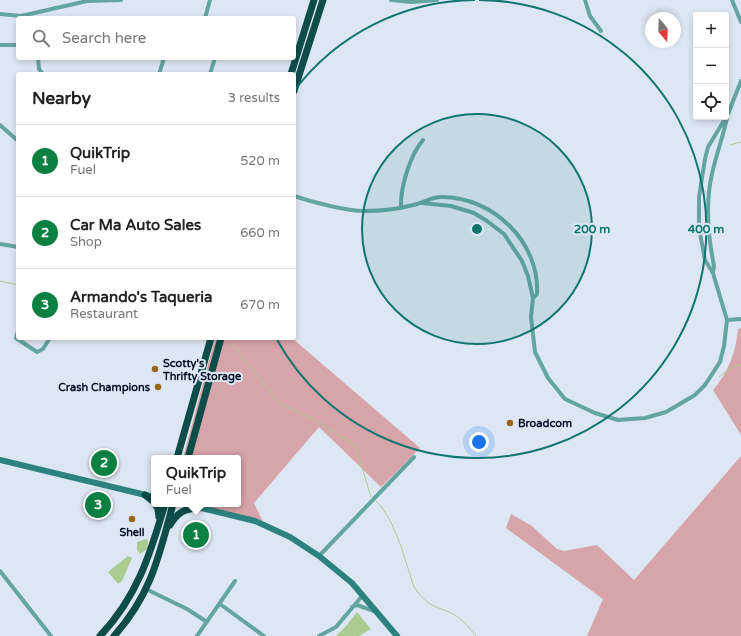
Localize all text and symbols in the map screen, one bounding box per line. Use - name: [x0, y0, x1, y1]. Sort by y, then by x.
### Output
- north arrow: [645, 12, 681, 48]
- map controls: [693, 12, 729, 120]
- button: +: [693, 12, 729, 48]
- search box: [16, 16, 296, 60]
- icon: search: [30, 27, 52, 49]
- text: Search here: [62, 29, 146, 47]
- button: −: [693, 48, 729, 84]
- button: locate: [693, 84, 729, 120]
- text: Nearby: [32, 88, 91, 109]
- text: 3 results: [228, 90, 280, 106]
- text: QuikTrip: [70, 144, 130, 162]
- text: 1: [41, 153, 49, 169]
- text: 520 m: [240, 153, 280, 169]
- text: Fuel: [70, 162, 96, 178]
- text: Car Ma Auto Sales: [70, 216, 201, 234]
- centre of rings: [470, 222, 484, 236]
- text: 200 m: [574, 222, 610, 236]
- text: 400 m: [688, 222, 724, 236]
- text: 2: [41, 225, 49, 241]
- text: 660 m: [240, 225, 280, 241]
- text: Shop: [70, 234, 102, 250]
- text: Armando's Taqueria: [70, 288, 212, 306]
- text: 3: [41, 297, 49, 313]
- text: 670 m: [240, 297, 280, 313]
- text: Restaurant: [70, 306, 138, 322]
- place label: Scotty's Thrifty Storage: [162, 357, 242, 384]
- marker: Scotty's Thrifty Storage: [150, 364, 160, 374]
- place label: Crash Champions: [58, 381, 151, 395]
- marker: Crash Champions: [153, 382, 163, 392]
- place label: Broadcom: [518, 417, 572, 430]
- marker: Broadcom: [505, 418, 515, 428]
- your location: [469, 432, 489, 452]
- pin: 2: [91, 448, 117, 478]
- popup: [151, 455, 241, 507]
- text: QuikTrip: [166, 464, 226, 482]
- text: Fuel: [166, 482, 192, 498]
- pin: 3: [85, 490, 111, 520]
- marker: Shell: [127, 514, 137, 524]
- pin: 1: [183, 520, 209, 550]
- place label: Shell: [119, 526, 145, 539]

